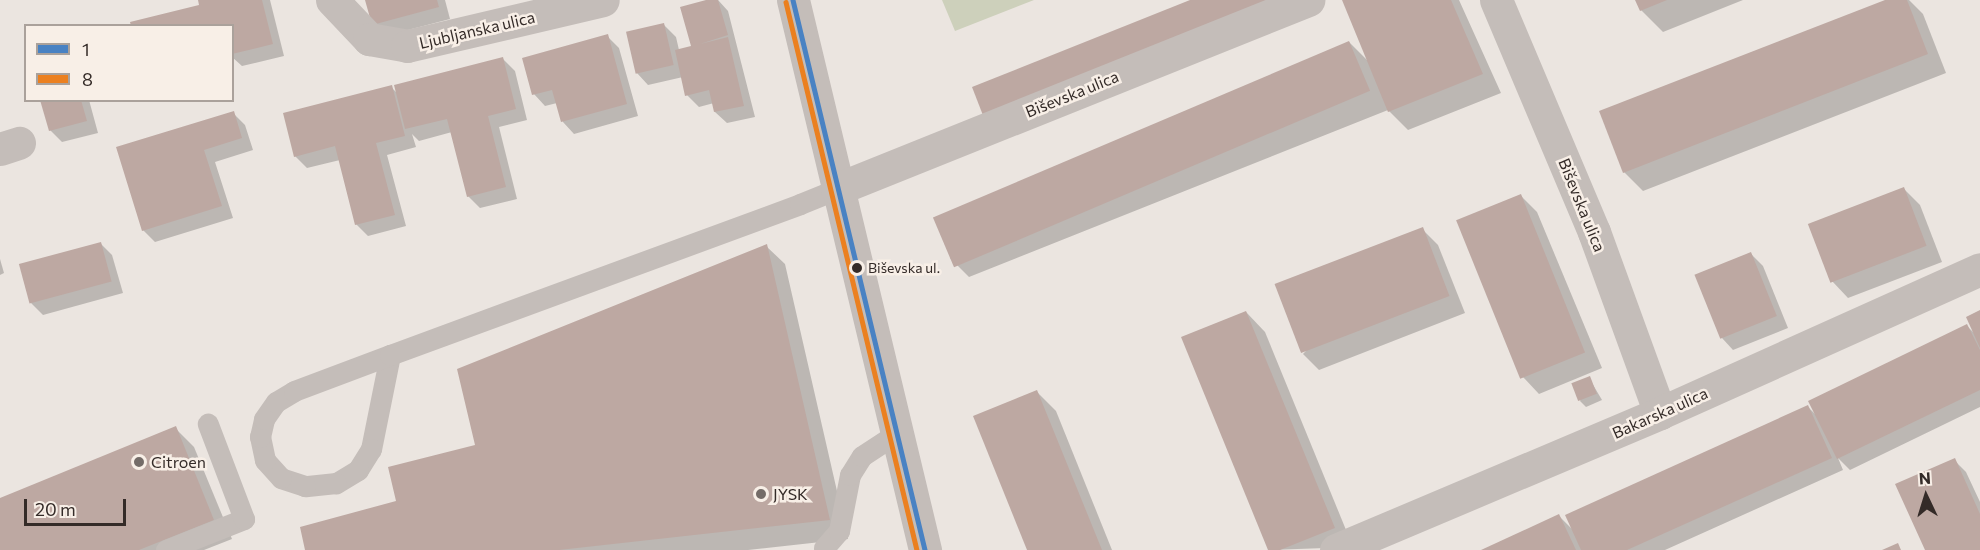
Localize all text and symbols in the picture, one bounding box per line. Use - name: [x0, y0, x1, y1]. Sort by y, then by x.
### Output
- street label: Ljubljanska ulica: [417, 7, 537, 53]
- legend: [24, 24, 234, 102]
- text: 1: [82, 38, 90, 60]
- street label: Biševska ulica: [1023, 67, 1121, 121]
- text: 8: [82, 68, 93, 90]
- street label: Biševska ulica: [1555, 156, 1609, 254]
- place label: Biševska ul.: [868, 260, 940, 276]
- marker: Biševska ul.: [851, 262, 863, 274]
- street label: Bakarska ulica: [1609, 383, 1711, 443]
- place label: Citroen: [151, 452, 206, 472]
- marker: Citroen: [132, 455, 146, 469]
- north arrow: [1896, 466, 1956, 526]
- text: N: [1918, 468, 1931, 487]
- place label: JYSK: [773, 484, 808, 504]
- scale bar: [27, 487, 129, 525]
- marker: JYSK: [754, 487, 768, 501]
- text: 20 m: [35, 498, 76, 520]

